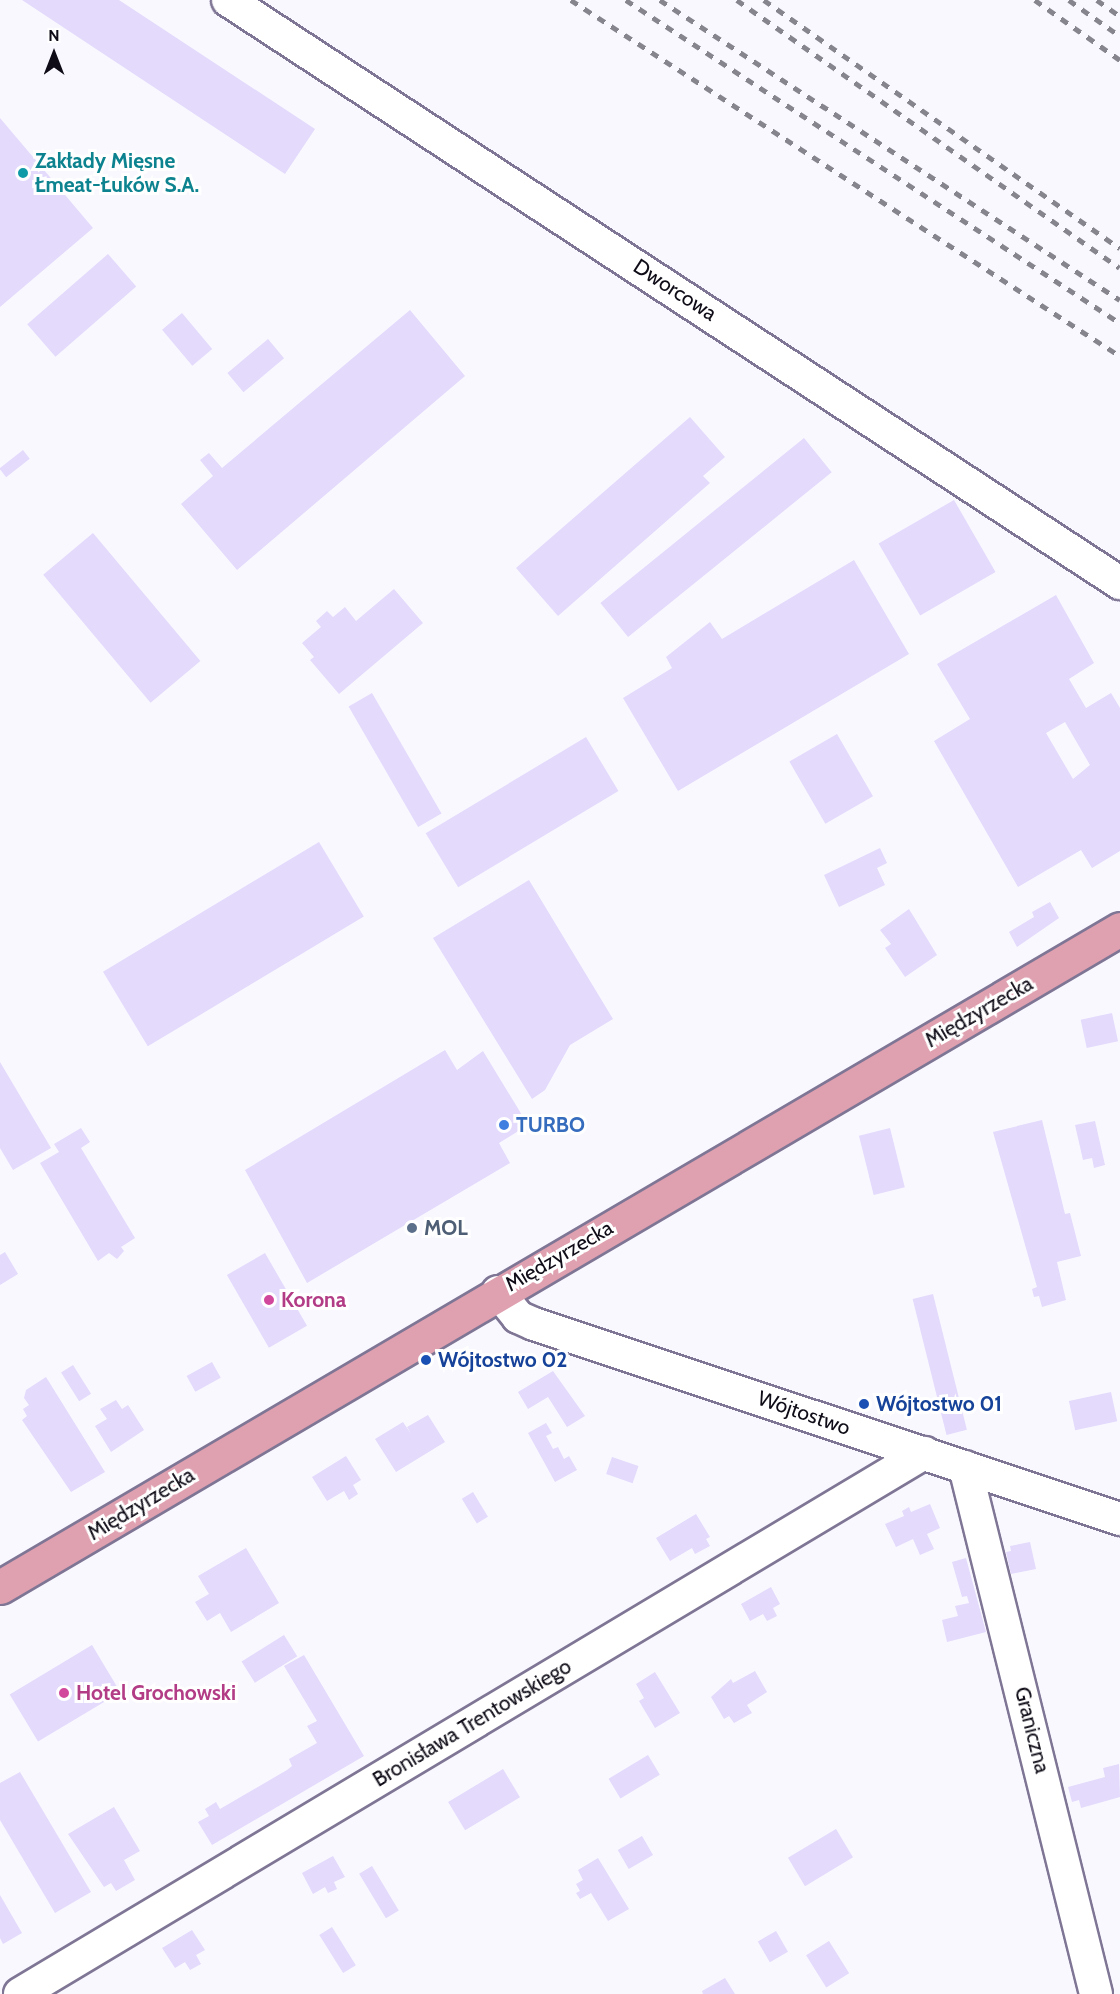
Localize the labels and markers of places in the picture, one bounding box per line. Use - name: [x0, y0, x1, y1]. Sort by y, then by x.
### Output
- place label: Zakłady Mięsne Łmeat-Łuków S.A.: [35, 148, 199, 198]
- marker: Zakłady Mięsne Łmeat-Łuków S.A.: [16, 166, 30, 180]
- place label: TURBO: [516, 1112, 585, 1138]
- marker: TURBO: [497, 1118, 511, 1132]
- place label: MOL: [424, 1215, 468, 1241]
- marker: MOL: [405, 1221, 419, 1235]
- place label: Korona: [281, 1287, 346, 1313]
- marker: Korona: [262, 1293, 276, 1307]
- place label: Wójtostwo 02: [438, 1347, 567, 1373]
- marker: Wójtostwo 02: [419, 1353, 433, 1367]
- place label: Wójtostwo 01: [876, 1391, 1002, 1417]
- marker: Wójtostwo 01: [857, 1397, 871, 1411]
- place label: Hotel Grochowski: [76, 1680, 236, 1706]
- marker: Hotel Grochowski: [57, 1686, 71, 1700]

